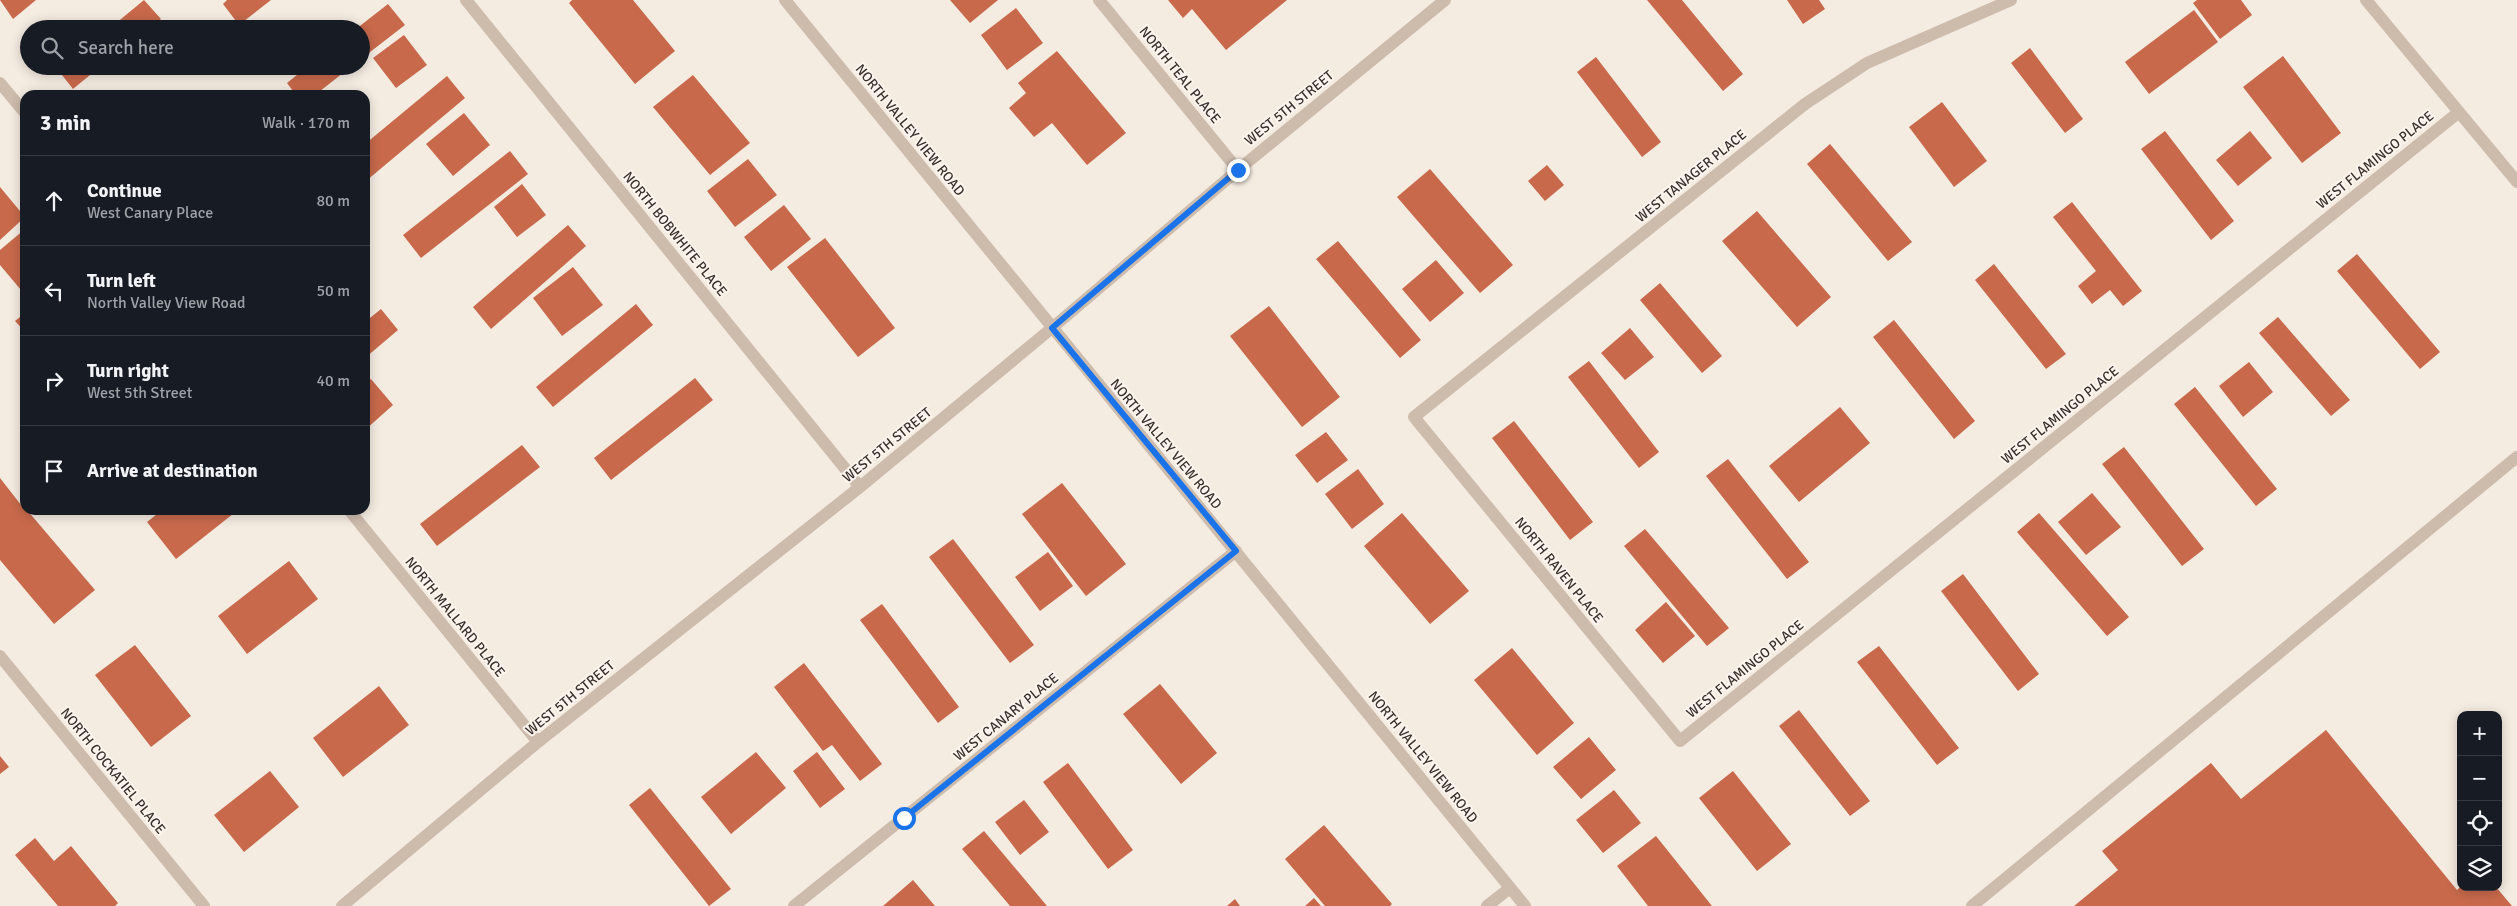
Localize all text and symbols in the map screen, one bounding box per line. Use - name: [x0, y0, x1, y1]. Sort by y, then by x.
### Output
- search box: [20, 20, 370, 75]
- street label: NORTH TEAL PLACE: [1136, 23, 1224, 127]
- icon: search: [38, 34, 66, 62]
- text: Search here: [78, 36, 174, 60]
- street label: NORTH VALLEY VIEW ROAD: [852, 61, 968, 199]
- street label: WEST 5TH STREET: [1241, 67, 1337, 149]
- street label: WEST FLAMINGO PLACE: [2313, 107, 2437, 213]
- text: 3 min: [40, 110, 91, 136]
- text: Walk · 170 m: [262, 113, 350, 133]
- street label: WEST TANAGER PLACE: [1632, 126, 1750, 226]
- route end: [1227, 159, 1250, 182]
- street label: NORTH BOBWHITE PLACE: [619, 168, 731, 300]
- text: Continue: [87, 179, 162, 203]
- icon: ahead: [40, 187, 68, 215]
- text: 80 m: [316, 191, 350, 211]
- text: West Canary Place: [87, 203, 213, 223]
- text: Turn left: [87, 269, 156, 293]
- icon: left: [40, 277, 68, 305]
- text: 50 m: [316, 281, 350, 301]
- text: North Valley View Road: [87, 293, 245, 313]
- text: Turn right: [87, 359, 169, 383]
- street label: WEST FLAMINGO PLACE: [1998, 362, 2122, 468]
- icon: right: [40, 367, 68, 395]
- text: 40 m: [316, 371, 350, 391]
- street label: NORTH VALLEY VIEW ROAD: [1107, 376, 1225, 512]
- text: West 5th Street: [87, 383, 192, 403]
- street label: WEST 5TH STREET: [839, 404, 935, 486]
- icon: arrive: [40, 457, 68, 485]
- text: Arrive at destination: [87, 459, 258, 483]
- street label: NORTH RAVEN PLACE: [1511, 514, 1607, 626]
- street label: NORTH MALLARD PLACE: [401, 554, 509, 681]
- street label: WEST FLAMINGO PLACE: [1683, 616, 1807, 722]
- street label: WEST 5TH STREET: [522, 657, 618, 739]
- street label: WEST CANARY PLACE: [950, 669, 1062, 765]
- street label: NORTH VALLEY VIEW ROAD: [1365, 688, 1481, 826]
- street label: NORTH COCKATIEL PLACE: [57, 704, 169, 838]
- map controls: [2457, 711, 2502, 891]
- button: +: [2457, 711, 2502, 756]
- button: −: [2457, 756, 2502, 801]
- button: locate: [2457, 801, 2502, 846]
- route start: [893, 807, 916, 830]
- button: layers: [2457, 846, 2502, 891]

